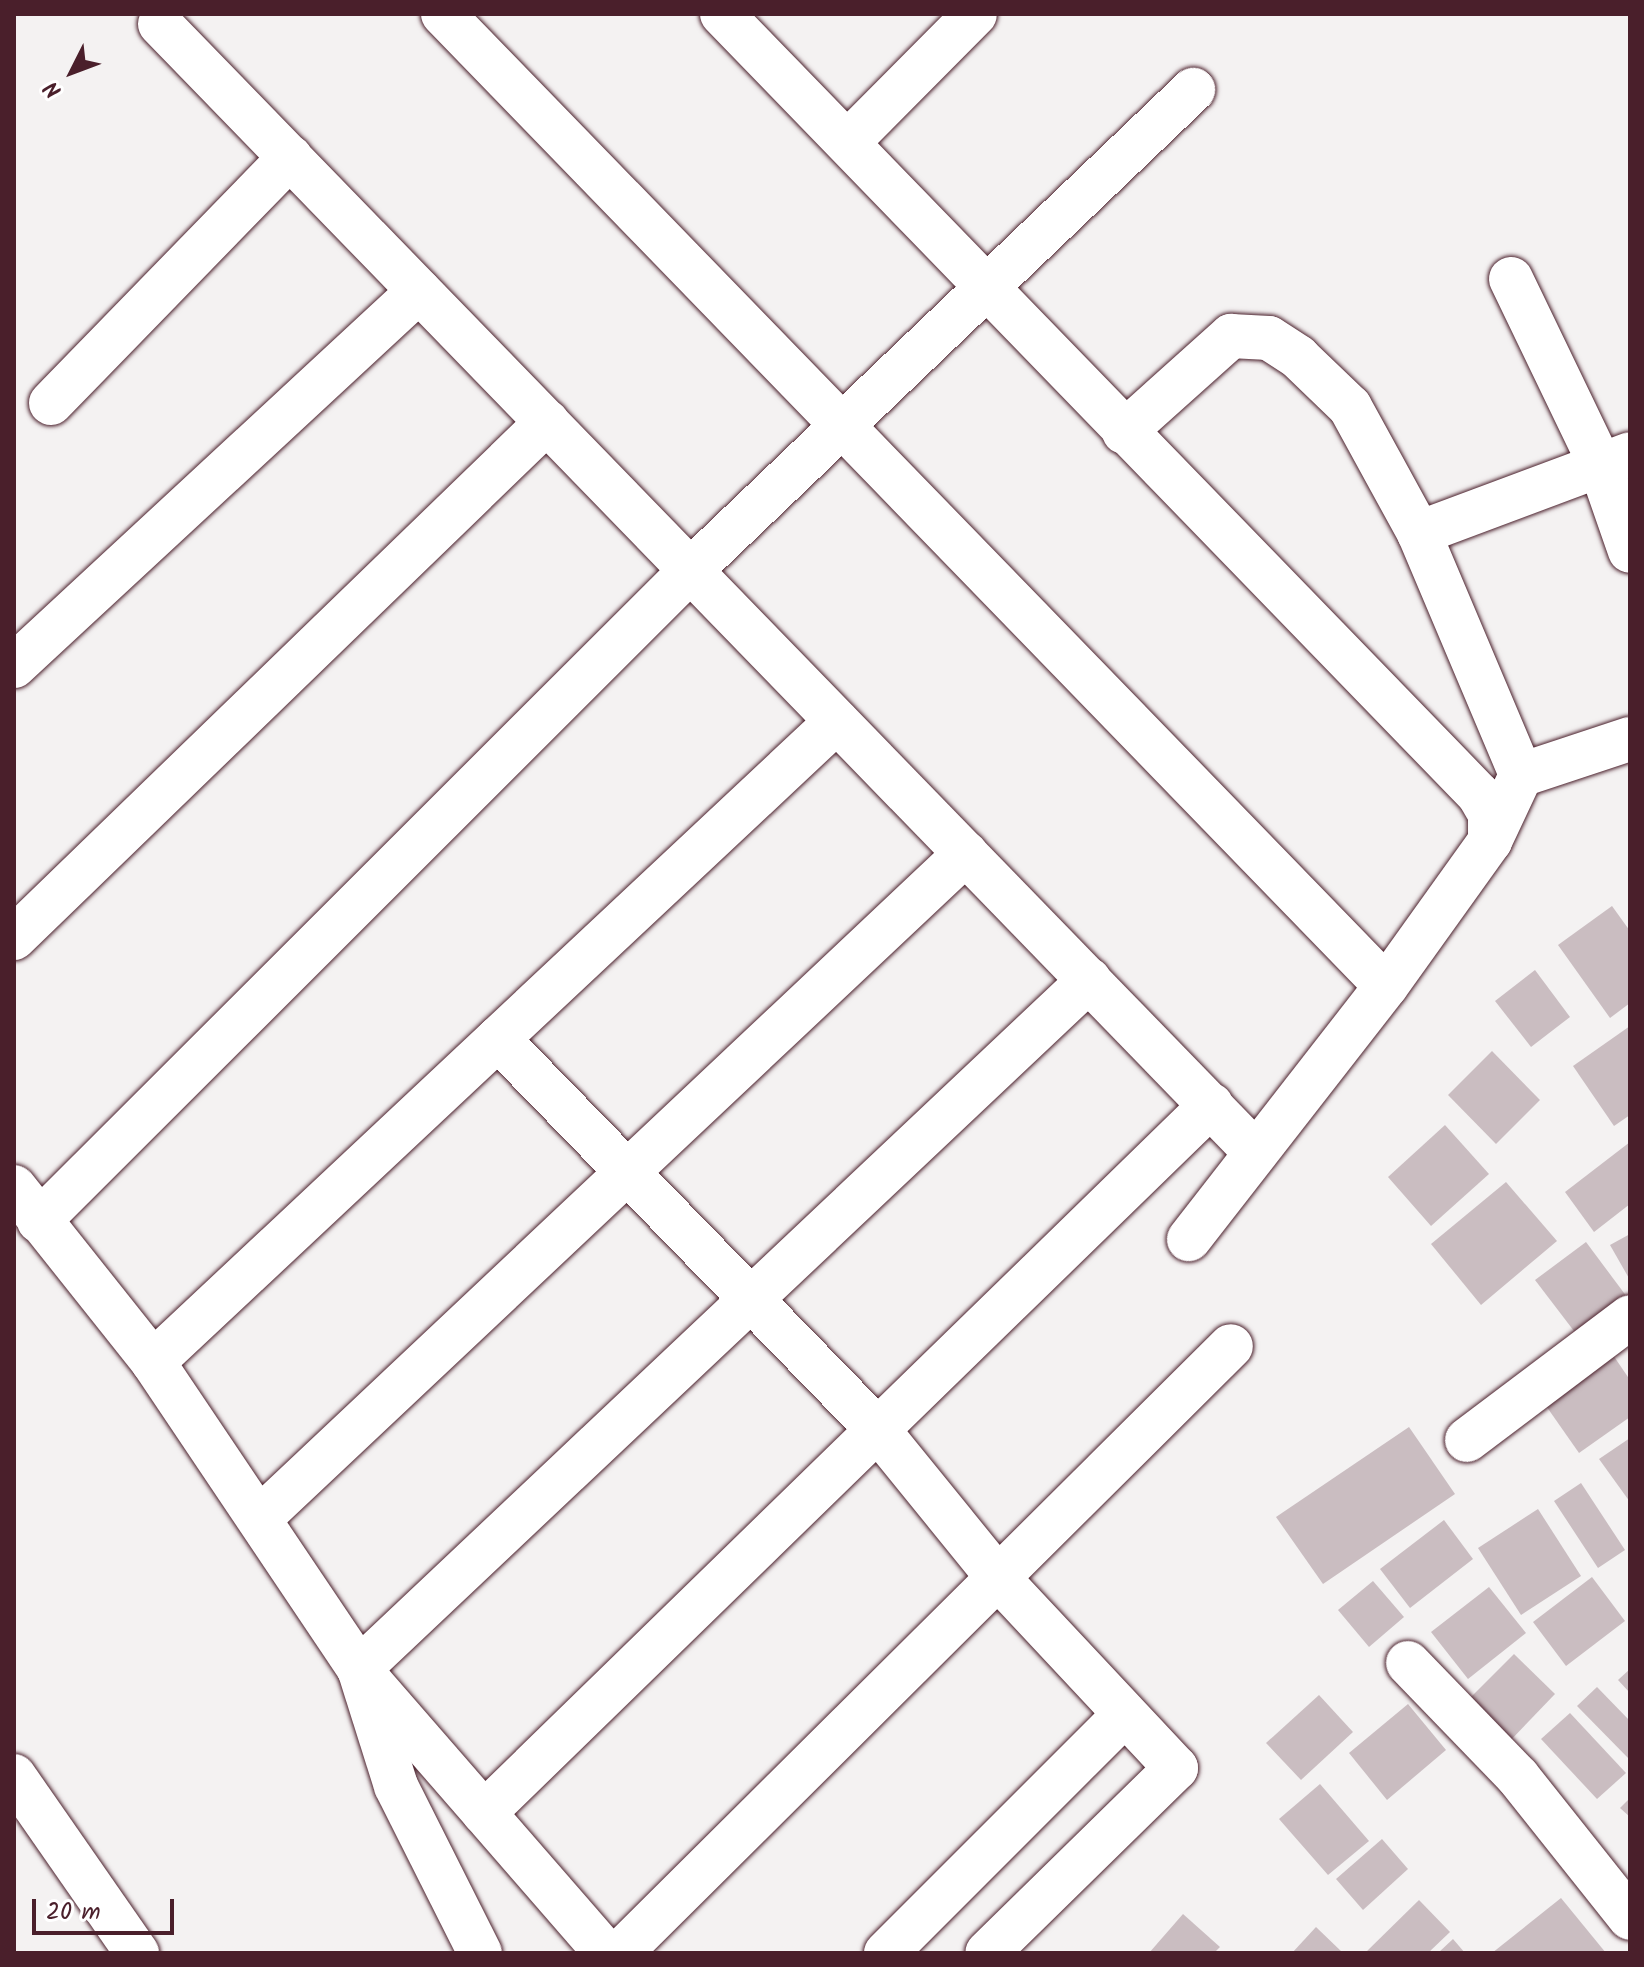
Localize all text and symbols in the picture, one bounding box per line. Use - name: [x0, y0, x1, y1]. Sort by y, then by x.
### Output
- north arrow: [32, 32, 112, 112]
- text: N: [36, 72, 71, 105]
- scale bar: [36, 1883, 178, 1933]
- text: 20 m: [46, 1893, 101, 1932]

